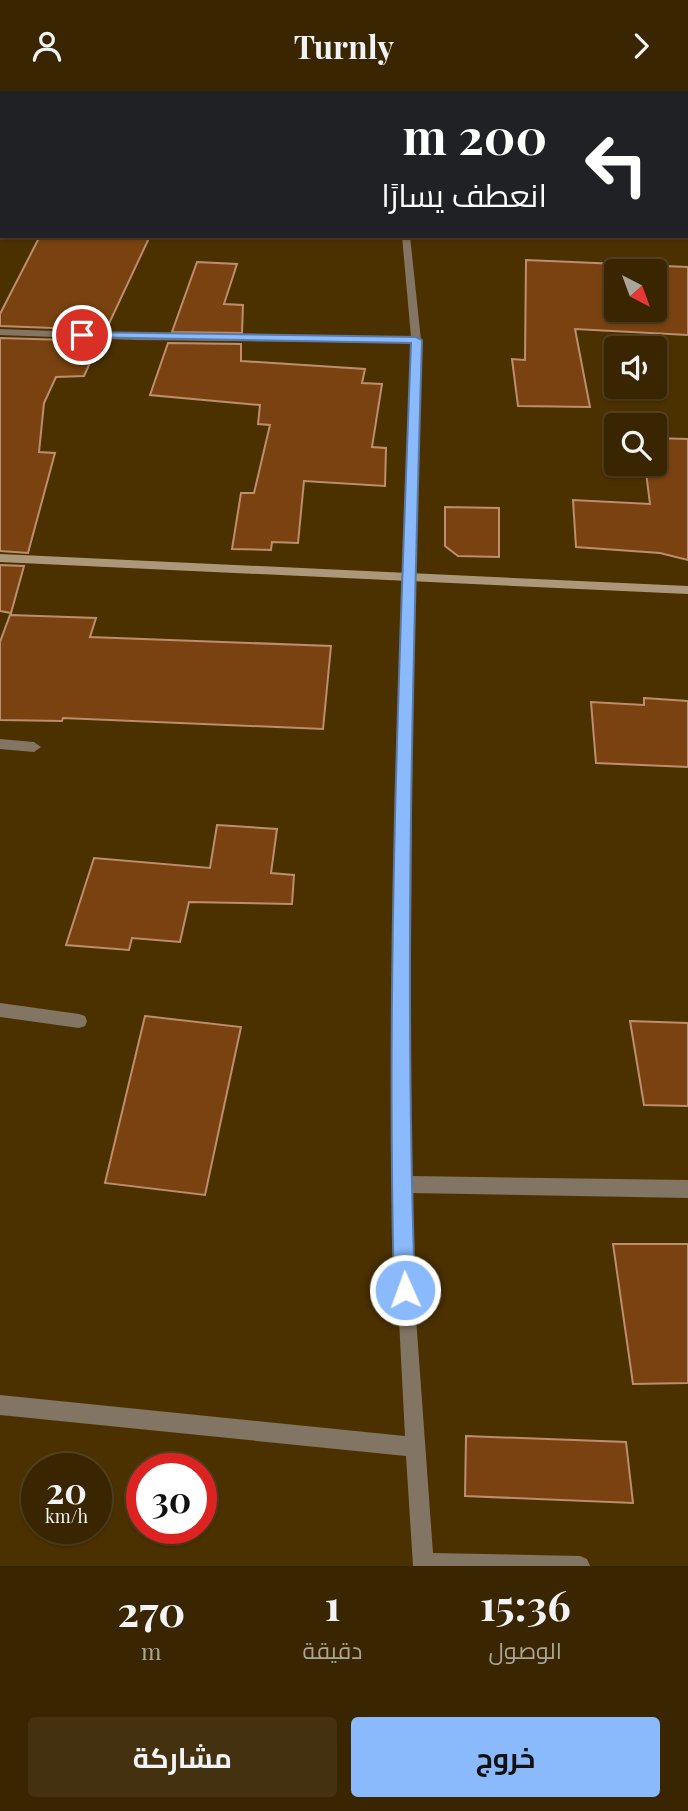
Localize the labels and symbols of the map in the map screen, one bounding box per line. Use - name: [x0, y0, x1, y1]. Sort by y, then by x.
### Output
- north arrow: [604, 259, 667, 322]
- pin: [52, 305, 112, 365]
- position arrow: [368, 1253, 442, 1327]
- speed limit sign: 30: [126, 1453, 217, 1544]

